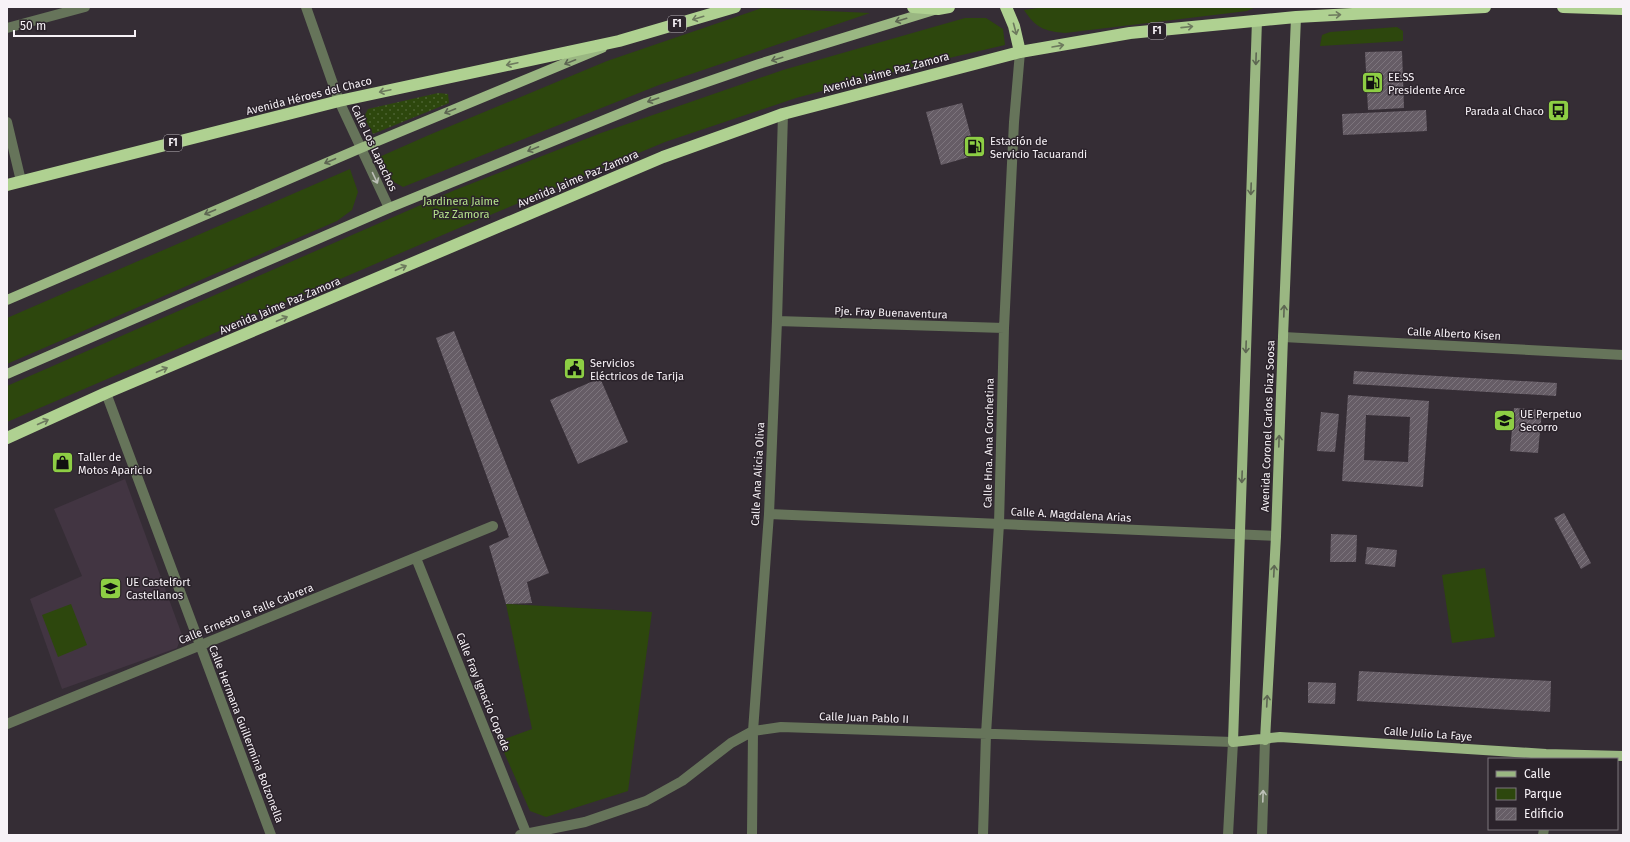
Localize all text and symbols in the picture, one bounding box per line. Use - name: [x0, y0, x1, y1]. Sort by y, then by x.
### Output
- one-way arrow: [1328, 11, 1341, 18]
- scale bar: [14, 12, 135, 38]
- one-way arrow: [691, 15, 704, 22]
- road number: F1: [668, 16, 686, 32]
- one-way arrow: [894, 17, 907, 24]
- text: 50 m: [20, 19, 46, 33]
- one-way arrow: [1011, 22, 1019, 35]
- road number: F1: [1148, 23, 1166, 39]
- one-way arrow: [1180, 24, 1193, 31]
- one-way arrow: [1051, 42, 1064, 50]
- street label: Avenida Jaime Paz Zamora: [821, 50, 951, 96]
- one-way arrow: [1252, 52, 1259, 65]
- one-way arrow: [771, 55, 783, 63]
- one-way arrow: [564, 58, 576, 66]
- one-way arrow: [506, 61, 519, 69]
- fuel station icon: EE.SS Presidente Arce: [1360, 70, 1386, 96]
- place label: EE.SS Presidente Arce: [1388, 71, 1465, 97]
- street label: Avenida Héroes del Chaco: [245, 74, 373, 118]
- one-way arrow: [379, 88, 392, 96]
- one-way arrow: [648, 97, 660, 105]
- bus stop icon: Parada al Chaco: [1546, 98, 1572, 124]
- street label: Calle Los Lapachos: [348, 103, 400, 193]
- place label: Parada al Chaco: [1465, 105, 1544, 118]
- one-way arrow: [444, 108, 456, 116]
- fuel station icon: Estación de Servicio Tacuarandi: [962, 134, 988, 160]
- road number: F1: [164, 135, 182, 151]
- place label: Estación de Servicio Tacuarandi: [990, 135, 1087, 161]
- one-way arrow: [528, 146, 540, 154]
- street label: Avenida Jaime Paz Zamora: [516, 148, 640, 210]
- one-way arrow: [324, 158, 336, 166]
- one-way arrow: [372, 172, 379, 184]
- one-way arrow: [1248, 182, 1255, 195]
- park label: Jardinera Jaime Paz Zamora: [423, 195, 499, 221]
- one-way arrow: [204, 209, 216, 217]
- one-way arrow: [395, 264, 407, 272]
- street label: Avenida Jaime Paz Zamora: [218, 275, 342, 337]
- street label: Pje. Fray Buenaventura: [834, 305, 948, 321]
- one-way arrow: [1280, 305, 1287, 318]
- one-way arrow: [275, 315, 287, 322]
- street label: Calle Alberto Kisen: [1407, 325, 1501, 343]
- one-way arrow: [1242, 340, 1250, 353]
- street label: Avenida Coronel Carlos Diaz Soosa: [1259, 340, 1277, 512]
- public building icon: Servicios Eléctricos de Tarija: [562, 356, 588, 382]
- place label: Servicios Eléctricos de Tarija: [590, 357, 684, 383]
- one-way arrow: [155, 366, 167, 373]
- street label: Calle Hna. Ana Conchetina: [981, 378, 997, 508]
- school or university icon: UE Perpetuo Secorro: [1492, 407, 1518, 433]
- place label: UE Perpetuo Secorro: [1520, 408, 1582, 434]
- one-way arrow: [36, 418, 48, 425]
- street label: Calle Ana Alicia Oliva: [749, 422, 767, 526]
- one-way arrow: [1276, 435, 1283, 448]
- shop icon: Taller de Motos Aparicio: [50, 450, 76, 476]
- place label: Taller de Motos Aparicio: [78, 451, 152, 477]
- one-way arrow: [1238, 470, 1246, 483]
- street label: Calle A. Magdalena Arias: [1010, 505, 1132, 525]
- one-way arrow: [1271, 565, 1278, 578]
- school or university icon: UE Castelfort Castellanos: [97, 575, 123, 601]
- place label: UE Castelfort Castellanos: [126, 576, 190, 602]
- street label: Calle Ernesto la Falle Cabrera: [177, 581, 315, 647]
- street label: Calle Fray Ignacio Copede: [453, 631, 513, 753]
- street label: Calle Hermana Guillermina Bolzonella: [206, 643, 286, 825]
- one-way arrow: [1263, 695, 1271, 708]
- street label: Calle Juan Pablo II: [819, 710, 909, 726]
- street label: Calle Julio La Faye: [1383, 724, 1473, 744]
- legend: [1488, 758, 1618, 830]
- text: Calle: [1524, 767, 1551, 781]
- text: Parque: [1524, 787, 1562, 801]
- one-way arrow: [1260, 790, 1267, 803]
- text: Edificio: [1524, 807, 1564, 821]

